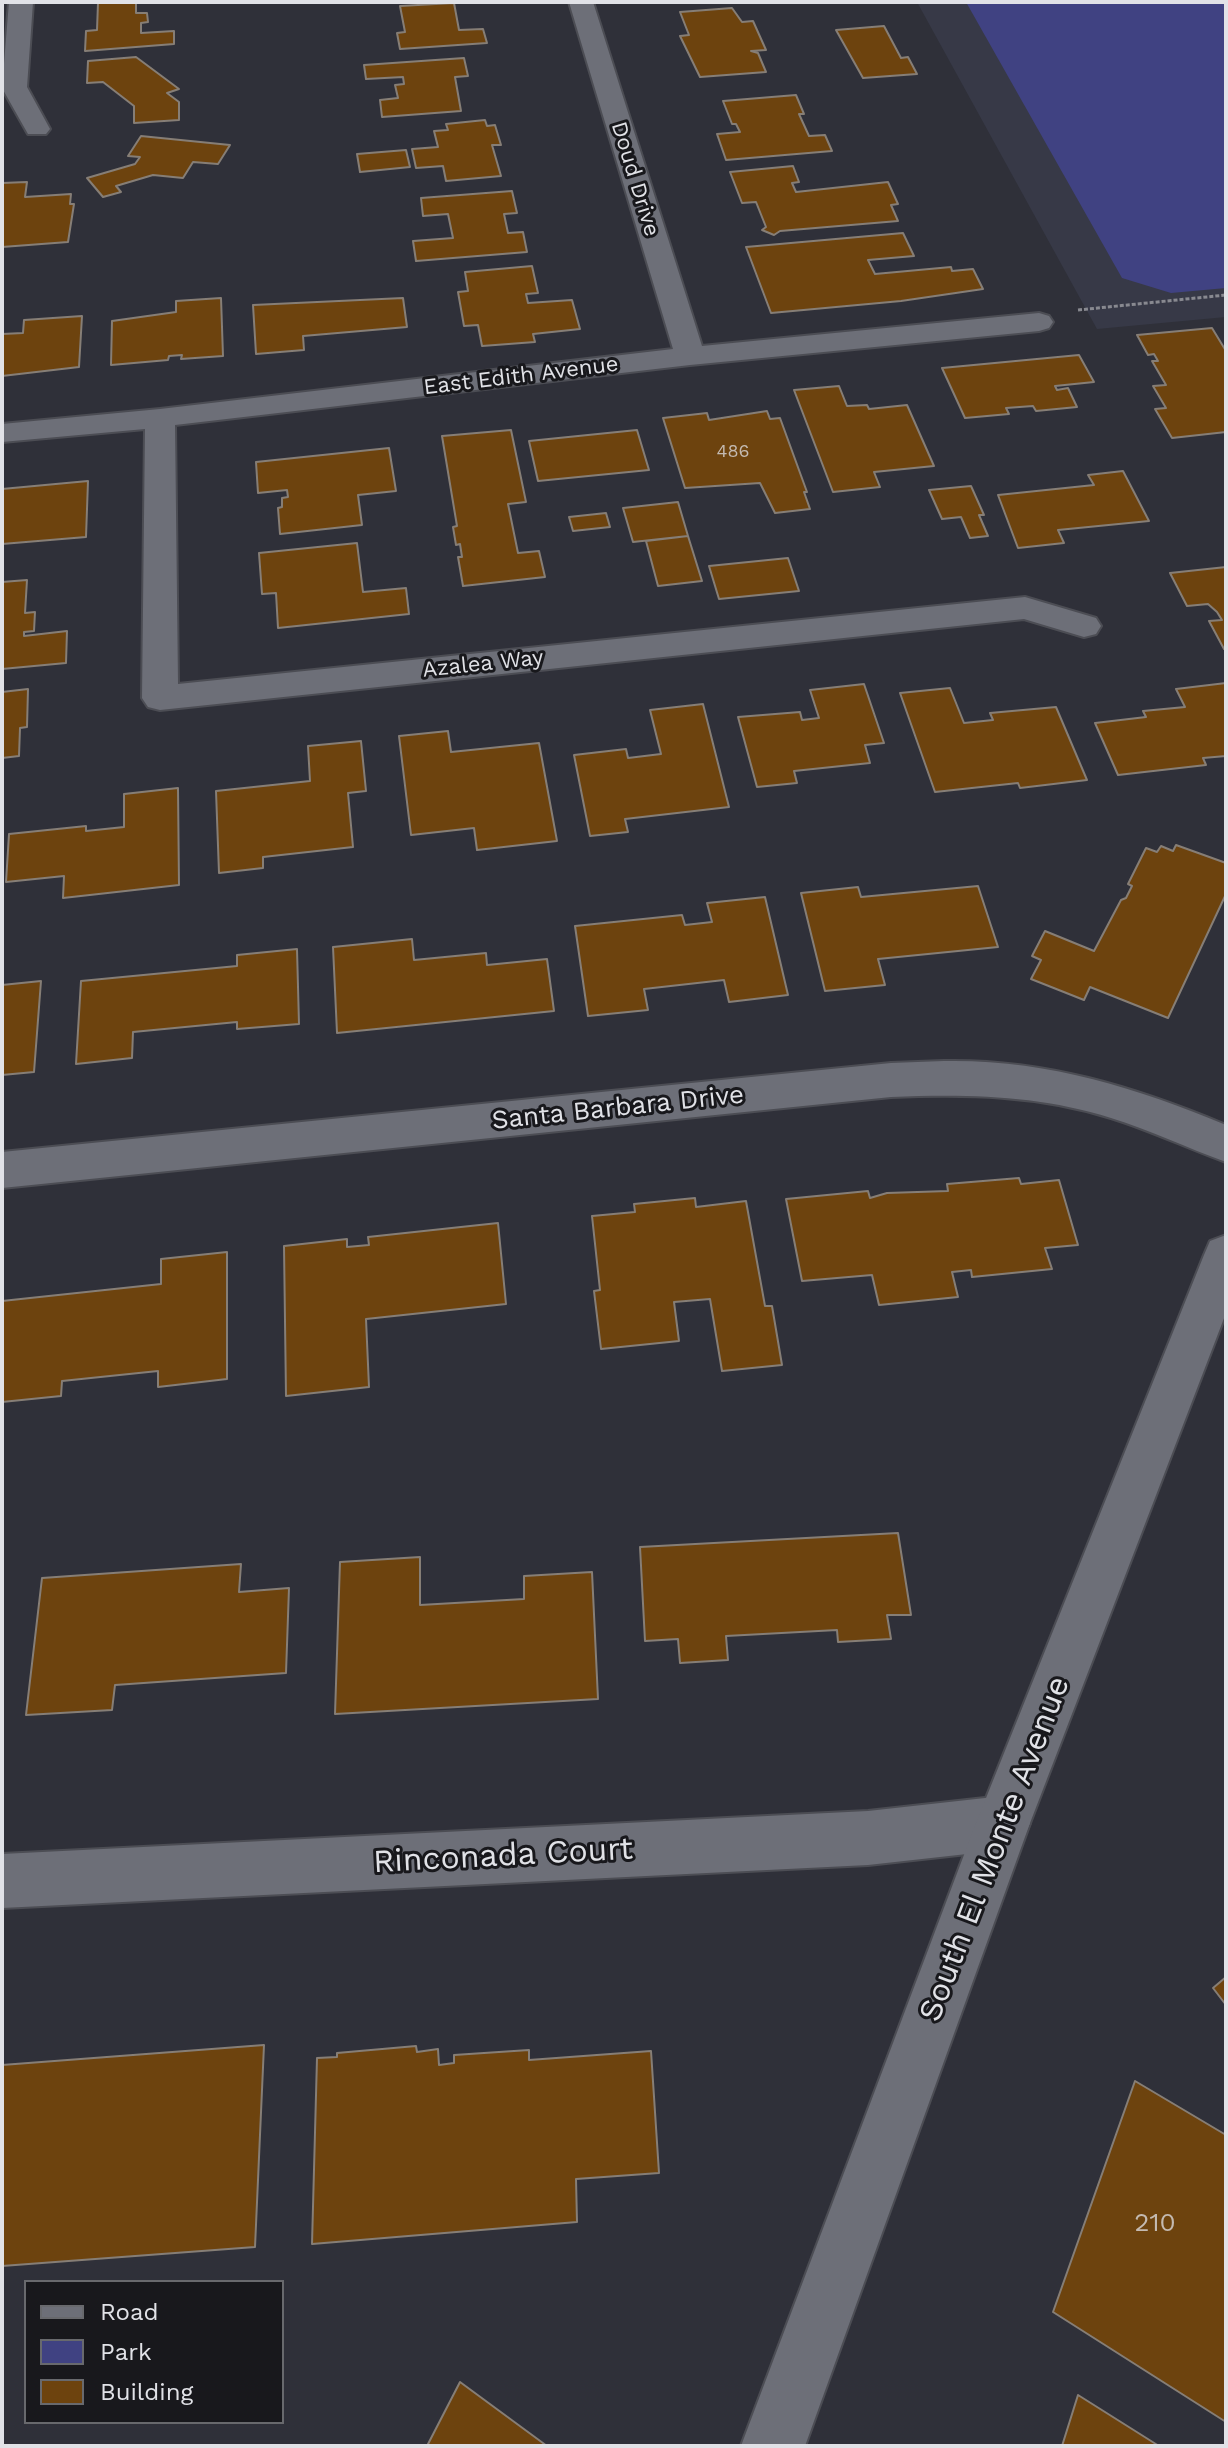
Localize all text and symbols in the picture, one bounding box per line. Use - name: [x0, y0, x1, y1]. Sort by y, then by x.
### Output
- street label: Doud Drive: [605, 118, 665, 240]
- street label: East Edith Avenue: [422, 351, 620, 401]
- house number: 486: [716, 441, 750, 463]
- street label: Azalea Way: [421, 645, 545, 683]
- street label: Santa Barbara Drive: [490, 1079, 746, 1137]
- street label: South El Monte Avenue: [911, 1671, 1079, 2027]
- street label: Rinconada Court: [372, 1830, 634, 1882]
- house number: 210: [1134, 2207, 1176, 2239]
- legend: [24, 2280, 284, 2424]
- text: Road: [100, 2298, 159, 2326]
- text: Park: [100, 2338, 152, 2366]
- text: Building: [100, 2378, 193, 2406]

